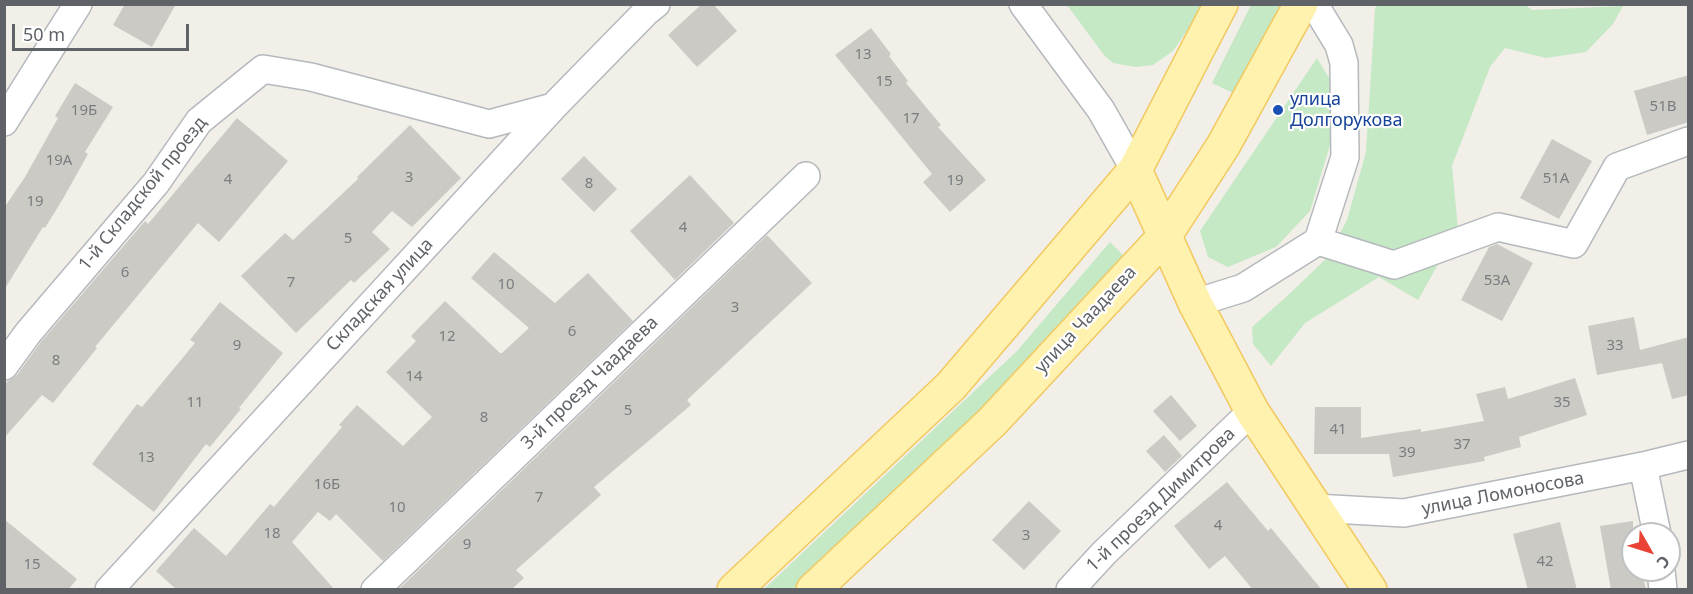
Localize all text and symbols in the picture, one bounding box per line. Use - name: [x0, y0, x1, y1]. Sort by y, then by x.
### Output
- scale bar: [15, 12, 192, 50]
- text: 50 m: [23, 22, 65, 46]
- house number: 13: [854, 46, 872, 64]
- house number: 15: [875, 73, 893, 91]
- place label: улица Долгорукова: [1290, 89, 1402, 132]
- house number: 51В: [1650, 98, 1676, 116]
- house number: 19Б: [71, 102, 97, 120]
- marker: улица Долгорукова: [1271, 103, 1285, 117]
- house number: 17: [902, 110, 920, 128]
- street label: 1-й Складской проезд: [74, 113, 212, 275]
- house number: 19А: [46, 152, 72, 170]
- house number: 3: [405, 169, 413, 187]
- house number: 51А: [1543, 170, 1569, 188]
- house number: 4: [224, 171, 232, 189]
- house number: 19: [946, 172, 964, 190]
- house number: 8: [585, 175, 593, 193]
- house number: 19: [26, 193, 44, 211]
- house number: 4: [679, 219, 687, 237]
- house number: 5: [344, 230, 352, 248]
- street label: Складская улица: [322, 234, 438, 356]
- street label: улица Чаадаева: [1031, 262, 1141, 378]
- house number: 6: [121, 264, 129, 282]
- house number: 53А: [1484, 272, 1510, 290]
- house number: 7: [287, 274, 295, 292]
- house number: 10: [497, 276, 515, 294]
- house number: 3: [731, 299, 739, 317]
- street label: 3-й проезд Чаадаева: [517, 312, 663, 454]
- house number: 6: [568, 323, 576, 341]
- house number: 12: [438, 328, 456, 346]
- house number: 9: [233, 337, 241, 355]
- house number: 33: [1606, 337, 1624, 355]
- house number: 8: [52, 352, 60, 370]
- house number: 14: [405, 368, 423, 386]
- house number: 11: [186, 394, 204, 412]
- house number: 35: [1553, 394, 1571, 412]
- house number: 5: [624, 402, 632, 420]
- house number: 8: [480, 409, 488, 427]
- house number: 41: [1329, 421, 1347, 439]
- street label: 1-й проезд Димитрова: [1082, 423, 1240, 577]
- house number: 37: [1453, 436, 1471, 454]
- house number: 39: [1398, 444, 1416, 462]
- house number: 13: [137, 449, 155, 467]
- street label: улица Ломоносова: [1420, 468, 1586, 520]
- house number: 16Б: [314, 476, 340, 494]
- house number: 7: [535, 489, 543, 507]
- house number: 10: [388, 499, 406, 517]
- house number: 4: [1214, 517, 1222, 535]
- north arrow: [1621, 522, 1681, 582]
- house number: 18: [263, 525, 281, 543]
- house number: 3: [1022, 527, 1030, 545]
- house number: 9: [463, 536, 471, 554]
- text: С: [1652, 551, 1675, 573]
- house number: 42: [1536, 553, 1554, 571]
- house number: 15: [23, 556, 41, 574]

